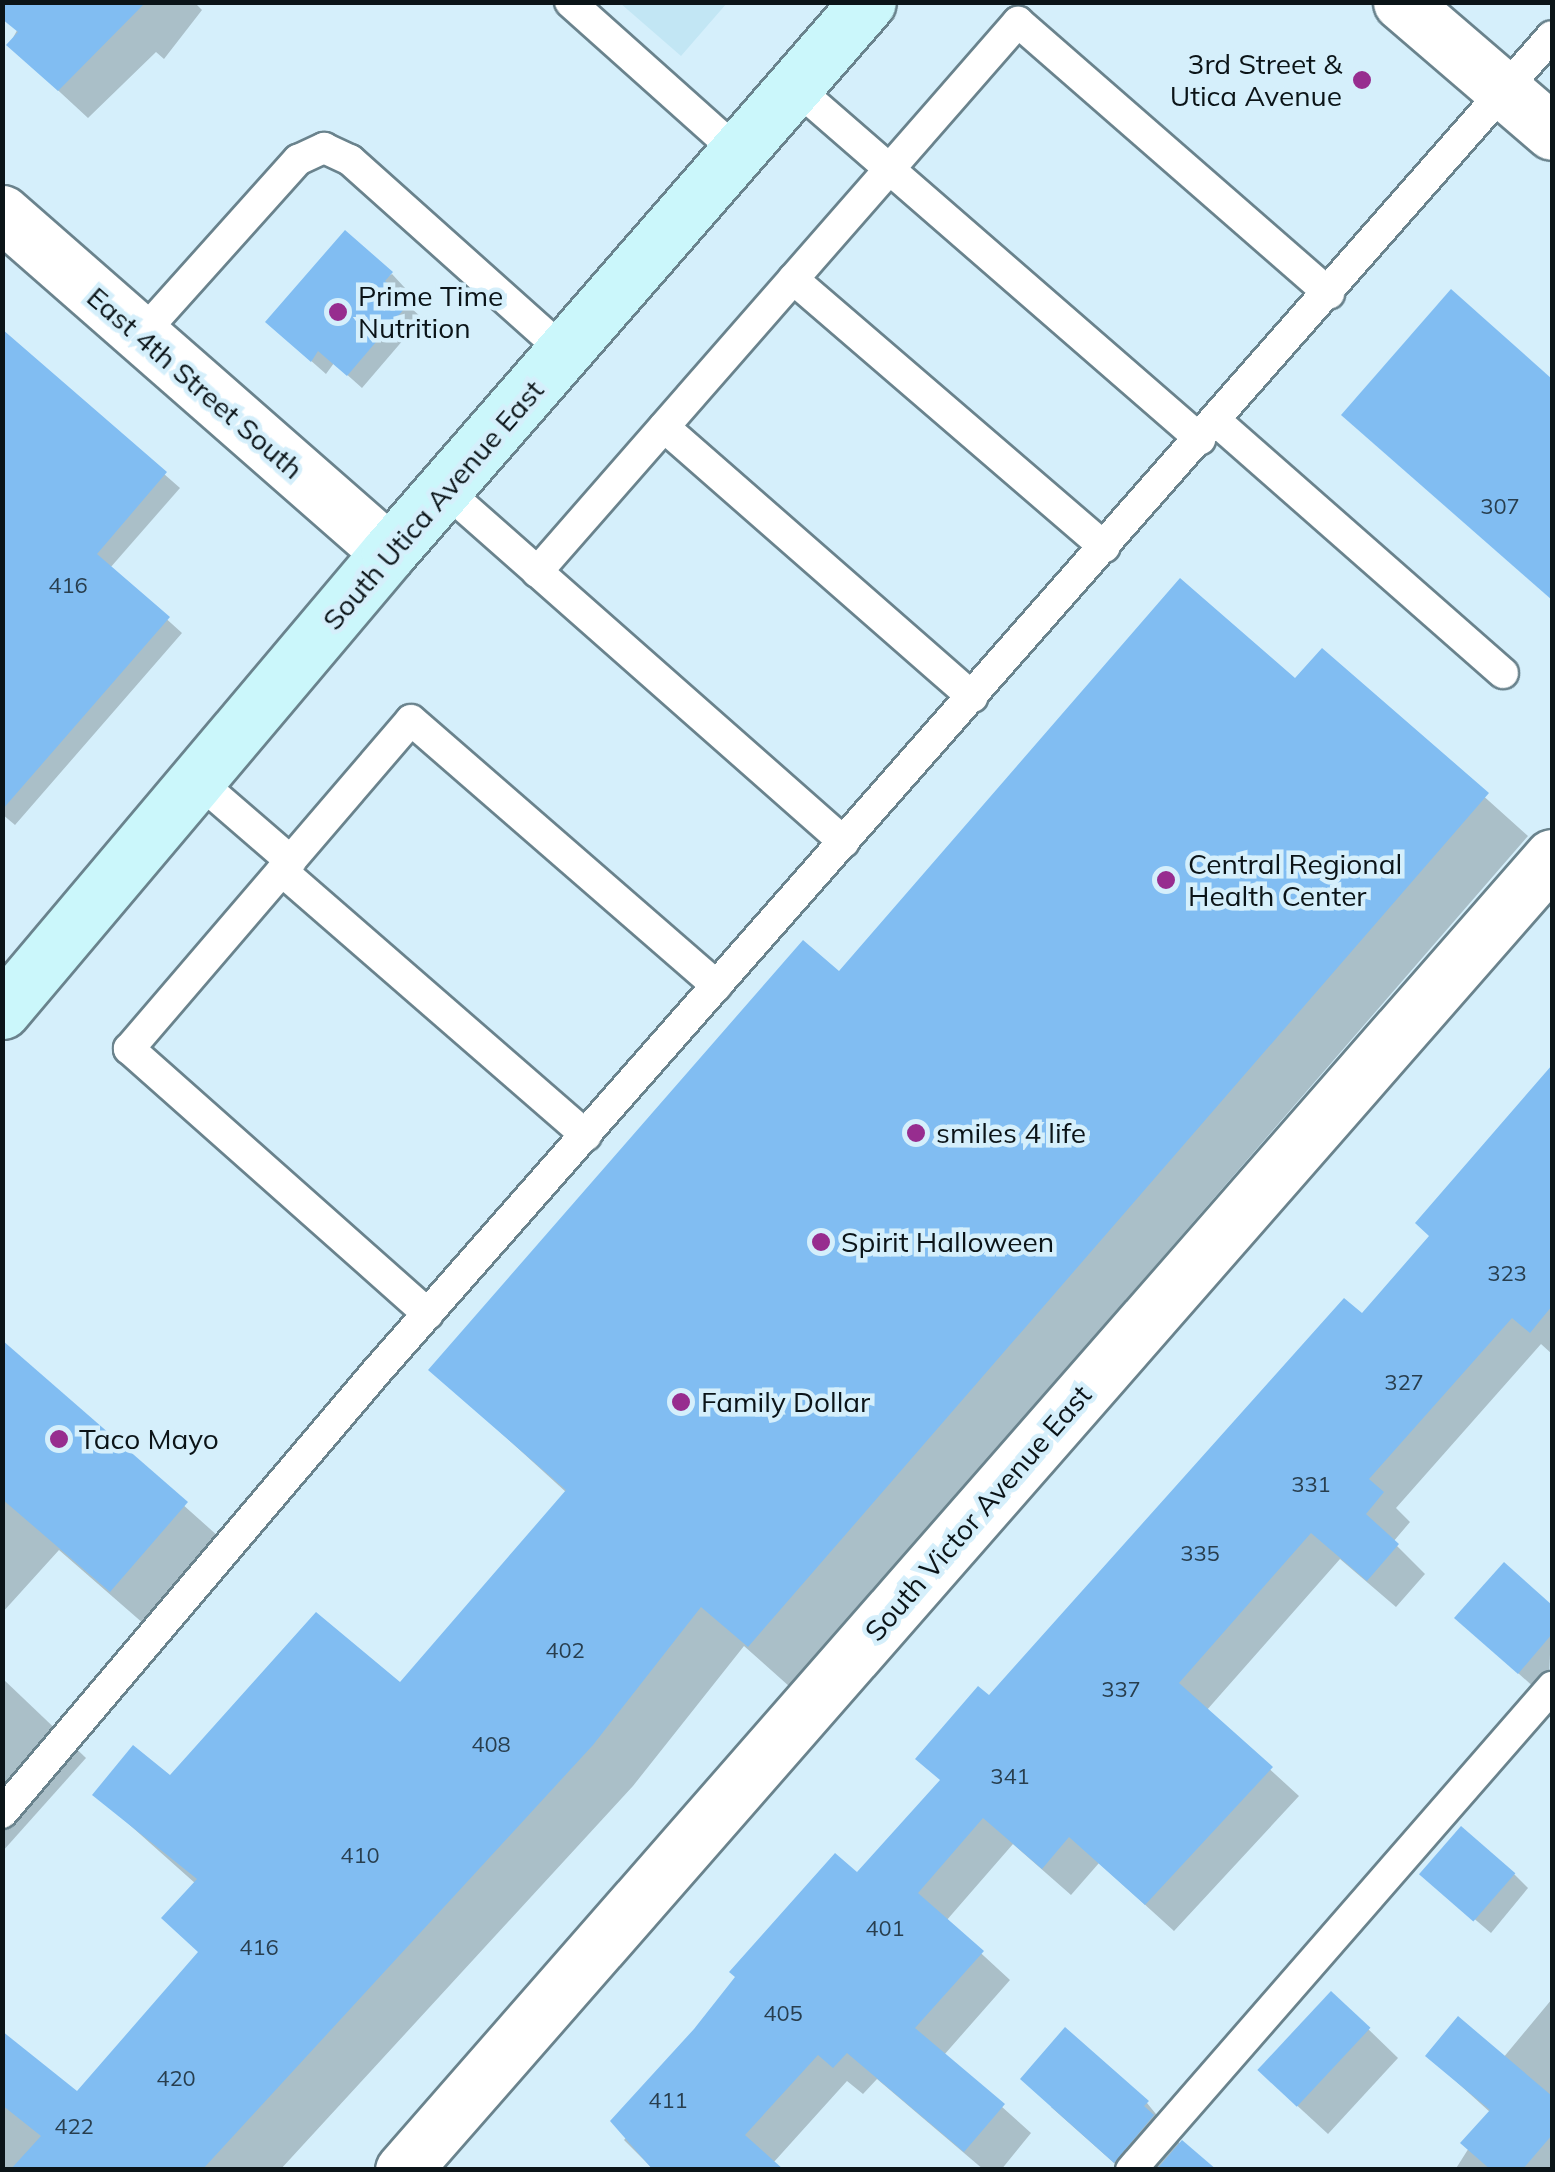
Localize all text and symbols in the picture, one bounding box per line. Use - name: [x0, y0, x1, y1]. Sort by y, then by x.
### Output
- place label: 3rd Street & Utica Avenue: [1170, 47, 1342, 113]
- marker: 3rd Street & Utica Avenue: [1351, 69, 1373, 91]
- place label: Prime Time Nutrition: [358, 279, 503, 345]
- street label: East 4th Street South: [80, 280, 310, 486]
- marker: Prime Time Nutrition: [327, 301, 349, 323]
- street label: South Utica Avenue East: [316, 373, 550, 637]
- house number: 307: [1480, 494, 1520, 520]
- house number: 416: [48, 573, 88, 599]
- place label: Central Regional Health Center: [1188, 847, 1402, 913]
- marker: Central Regional Health Center: [1153, 867, 1179, 893]
- place label: smiles 4 life: [936, 1116, 1086, 1150]
- marker: smiles 4 life: [905, 1122, 927, 1144]
- place label: Spirit Halloween: [841, 1225, 1054, 1259]
- marker: Spirit Halloween: [810, 1231, 832, 1253]
- house number: 323: [1487, 1261, 1527, 1287]
- house number: 327: [1384, 1370, 1424, 1396]
- street label: South Victor Avenue East: [858, 1378, 1098, 1648]
- place label: Family Dollar: [701, 1385, 870, 1419]
- marker: Family Dollar: [670, 1391, 692, 1413]
- place label: Taco Mayo: [79, 1422, 219, 1456]
- marker: Taco Mayo: [48, 1428, 70, 1450]
- house number: 331: [1291, 1472, 1331, 1498]
- house number: 335: [1180, 1541, 1220, 1567]
- house number: 402: [545, 1638, 585, 1664]
- house number: 337: [1101, 1677, 1141, 1703]
- house number: 408: [471, 1732, 511, 1758]
- house number: 341: [990, 1764, 1030, 1790]
- house number: 410: [340, 1843, 380, 1869]
- house number: 401: [865, 1916, 905, 1942]
- house number: 416: [239, 1935, 279, 1961]
- house number: 405: [763, 2001, 803, 2027]
- house number: 420: [156, 2066, 196, 2092]
- house number: 411: [648, 2088, 688, 2114]
- house number: 422: [54, 2114, 94, 2140]

